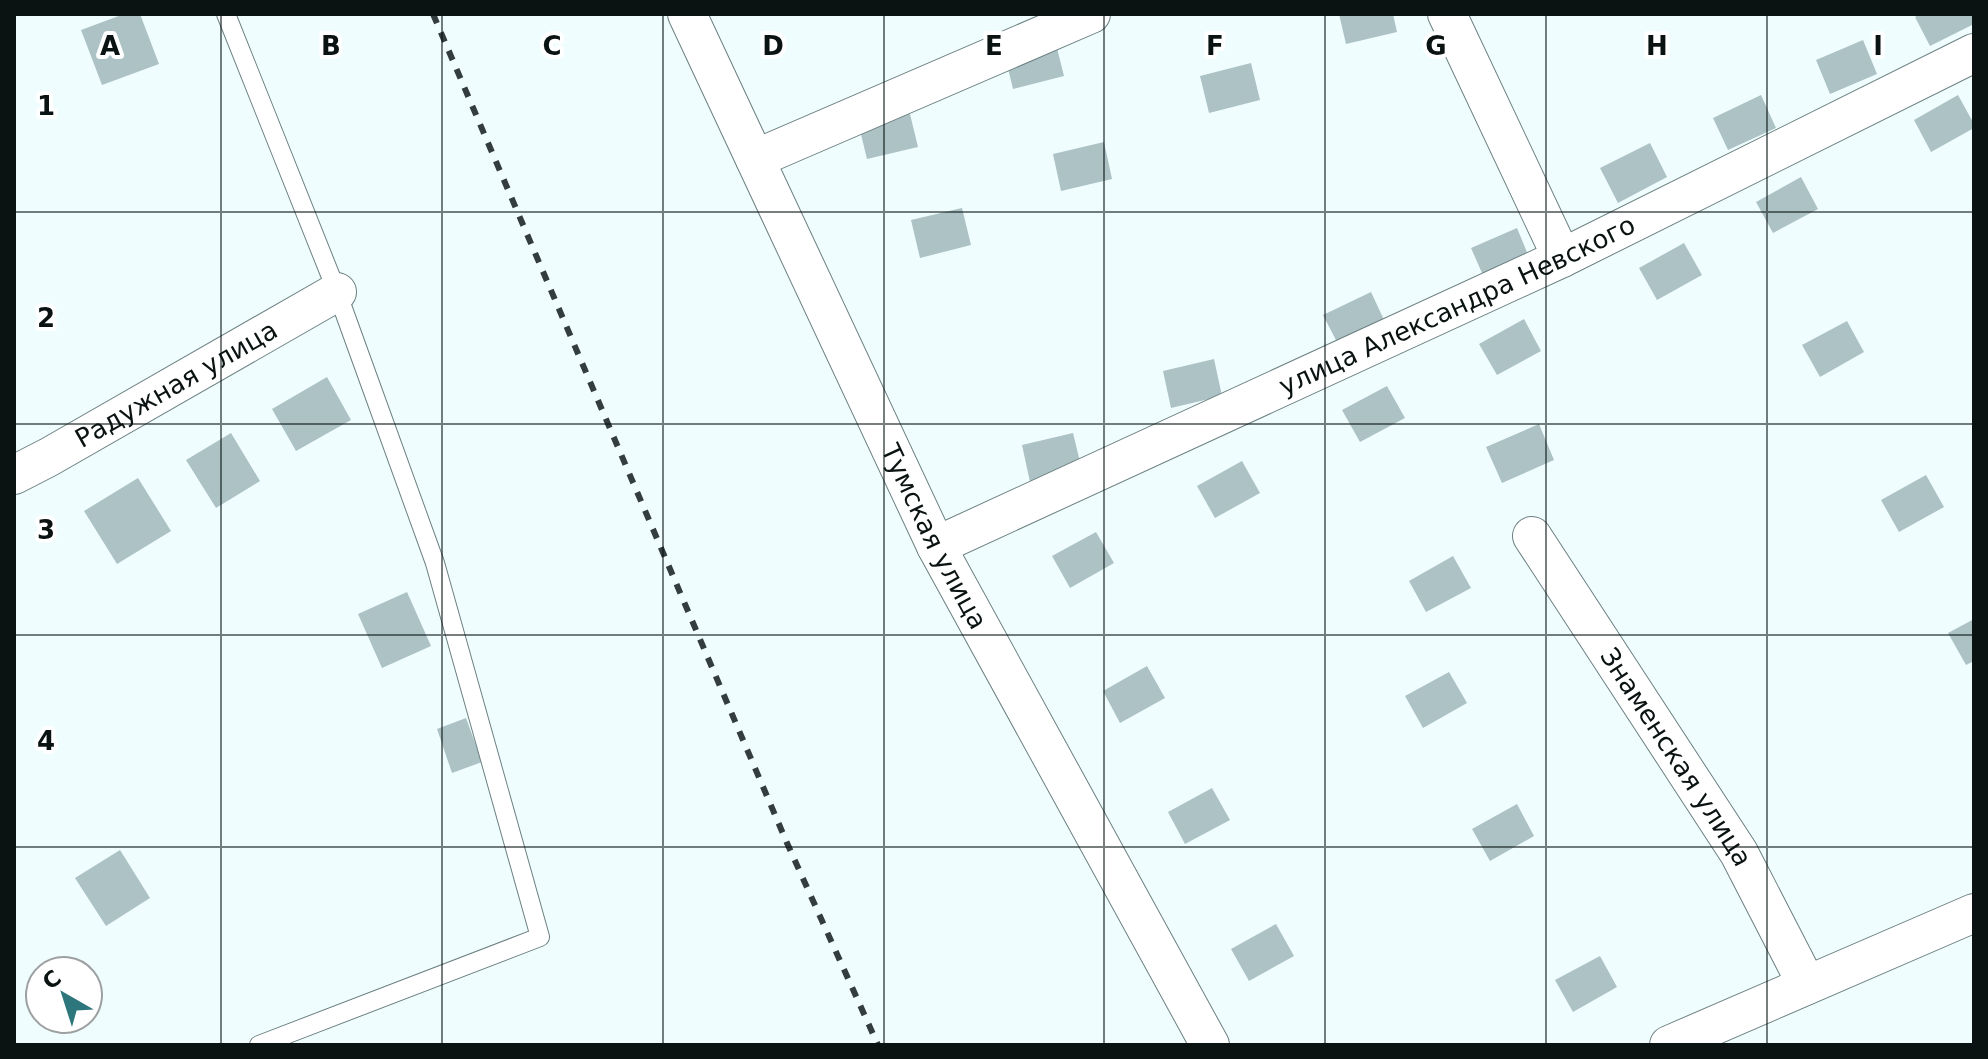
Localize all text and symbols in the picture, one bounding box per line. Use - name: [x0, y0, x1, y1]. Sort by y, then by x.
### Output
- text: A: [100, 31, 120, 61]
- text: B: [321, 31, 341, 61]
- text: C: [542, 31, 562, 61]
- text: D: [762, 31, 784, 61]
- text: E: [985, 31, 1003, 61]
- text: F: [1206, 31, 1224, 61]
- text: G: [1425, 31, 1447, 61]
- text: H: [1646, 31, 1668, 61]
- text: I: [1873, 31, 1883, 61]
- text: 1: [37, 91, 55, 121]
- street label: улица Александра Невского: [1274, 209, 1640, 401]
- text: 2: [37, 303, 55, 333]
- street label: Радужная улица: [70, 314, 283, 454]
- street label: Тумская улица: [875, 438, 994, 634]
- text: 3: [37, 515, 55, 545]
- street label: Знаменская улица: [1594, 642, 1758, 871]
- text: 4: [37, 726, 55, 756]
- north arrow: [24, 955, 104, 1035]
- text: С: [38, 965, 66, 995]

